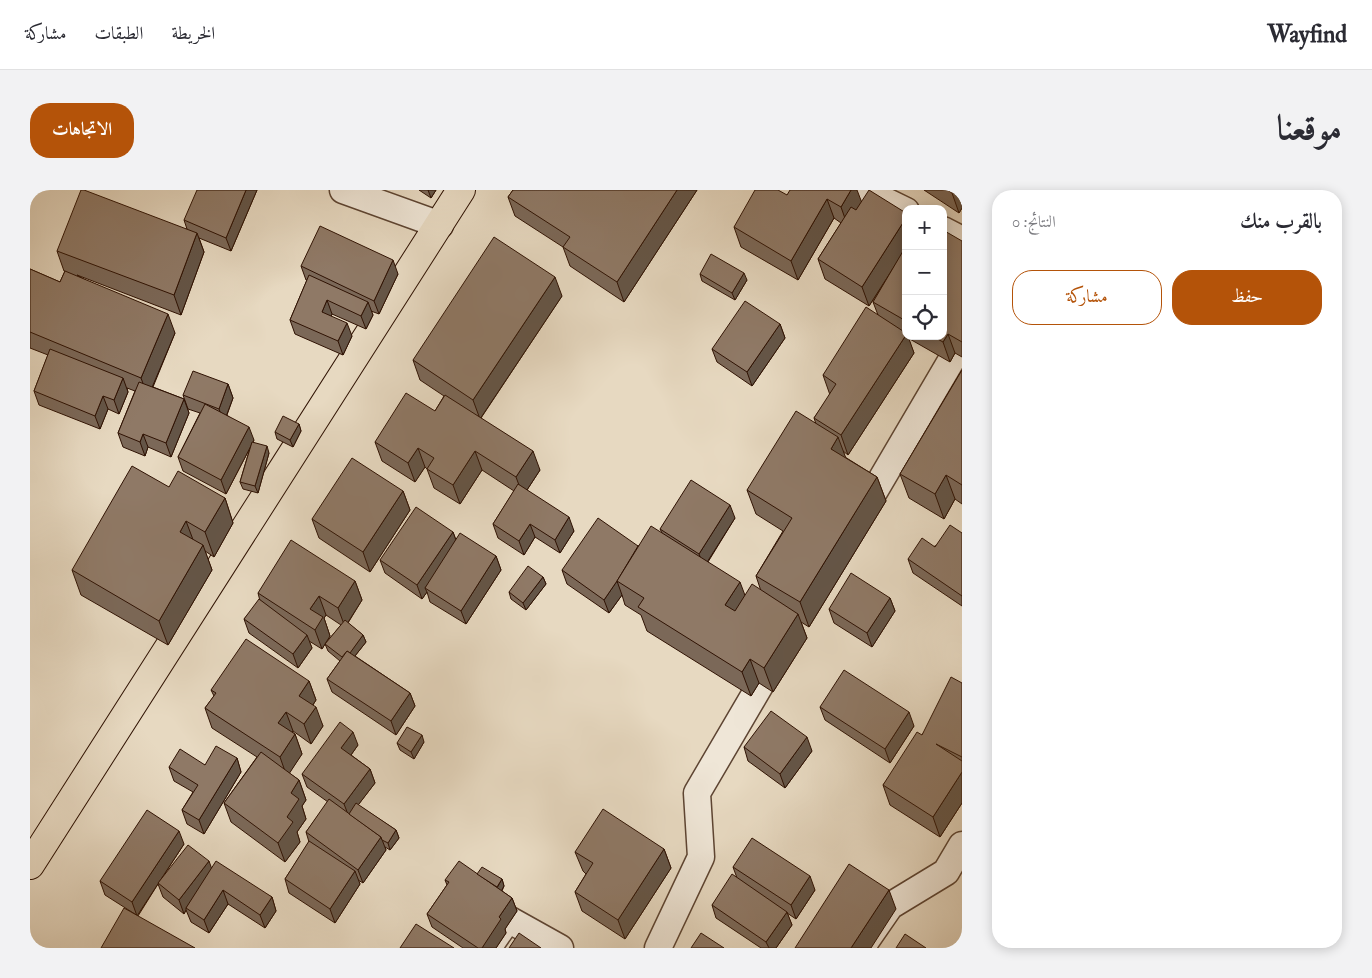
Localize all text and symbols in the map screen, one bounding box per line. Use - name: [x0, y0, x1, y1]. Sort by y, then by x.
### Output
- text: Wayfind: [1267, 19, 1347, 50]
- text: مشاركة: [25, 22, 66, 45]
- text: الطبقات: [94, 22, 143, 45]
- text: الخريطة: [171, 22, 215, 45]
- button: الاتجاهات: [30, 103, 134, 158]
- text: موقعنا: [1277, 106, 1342, 150]
- map controls: [902, 205, 947, 340]
- button: +: [902, 205, 947, 250]
- text: بالقرب منك: [1240, 208, 1322, 235]
- text: النتائج: 0: [1012, 212, 1056, 232]
- button: −: [902, 250, 947, 295]
- button: مشاركة: [1012, 270, 1162, 325]
- button: حفظ: [1172, 270, 1322, 325]
- button: locate: [902, 295, 947, 340]

